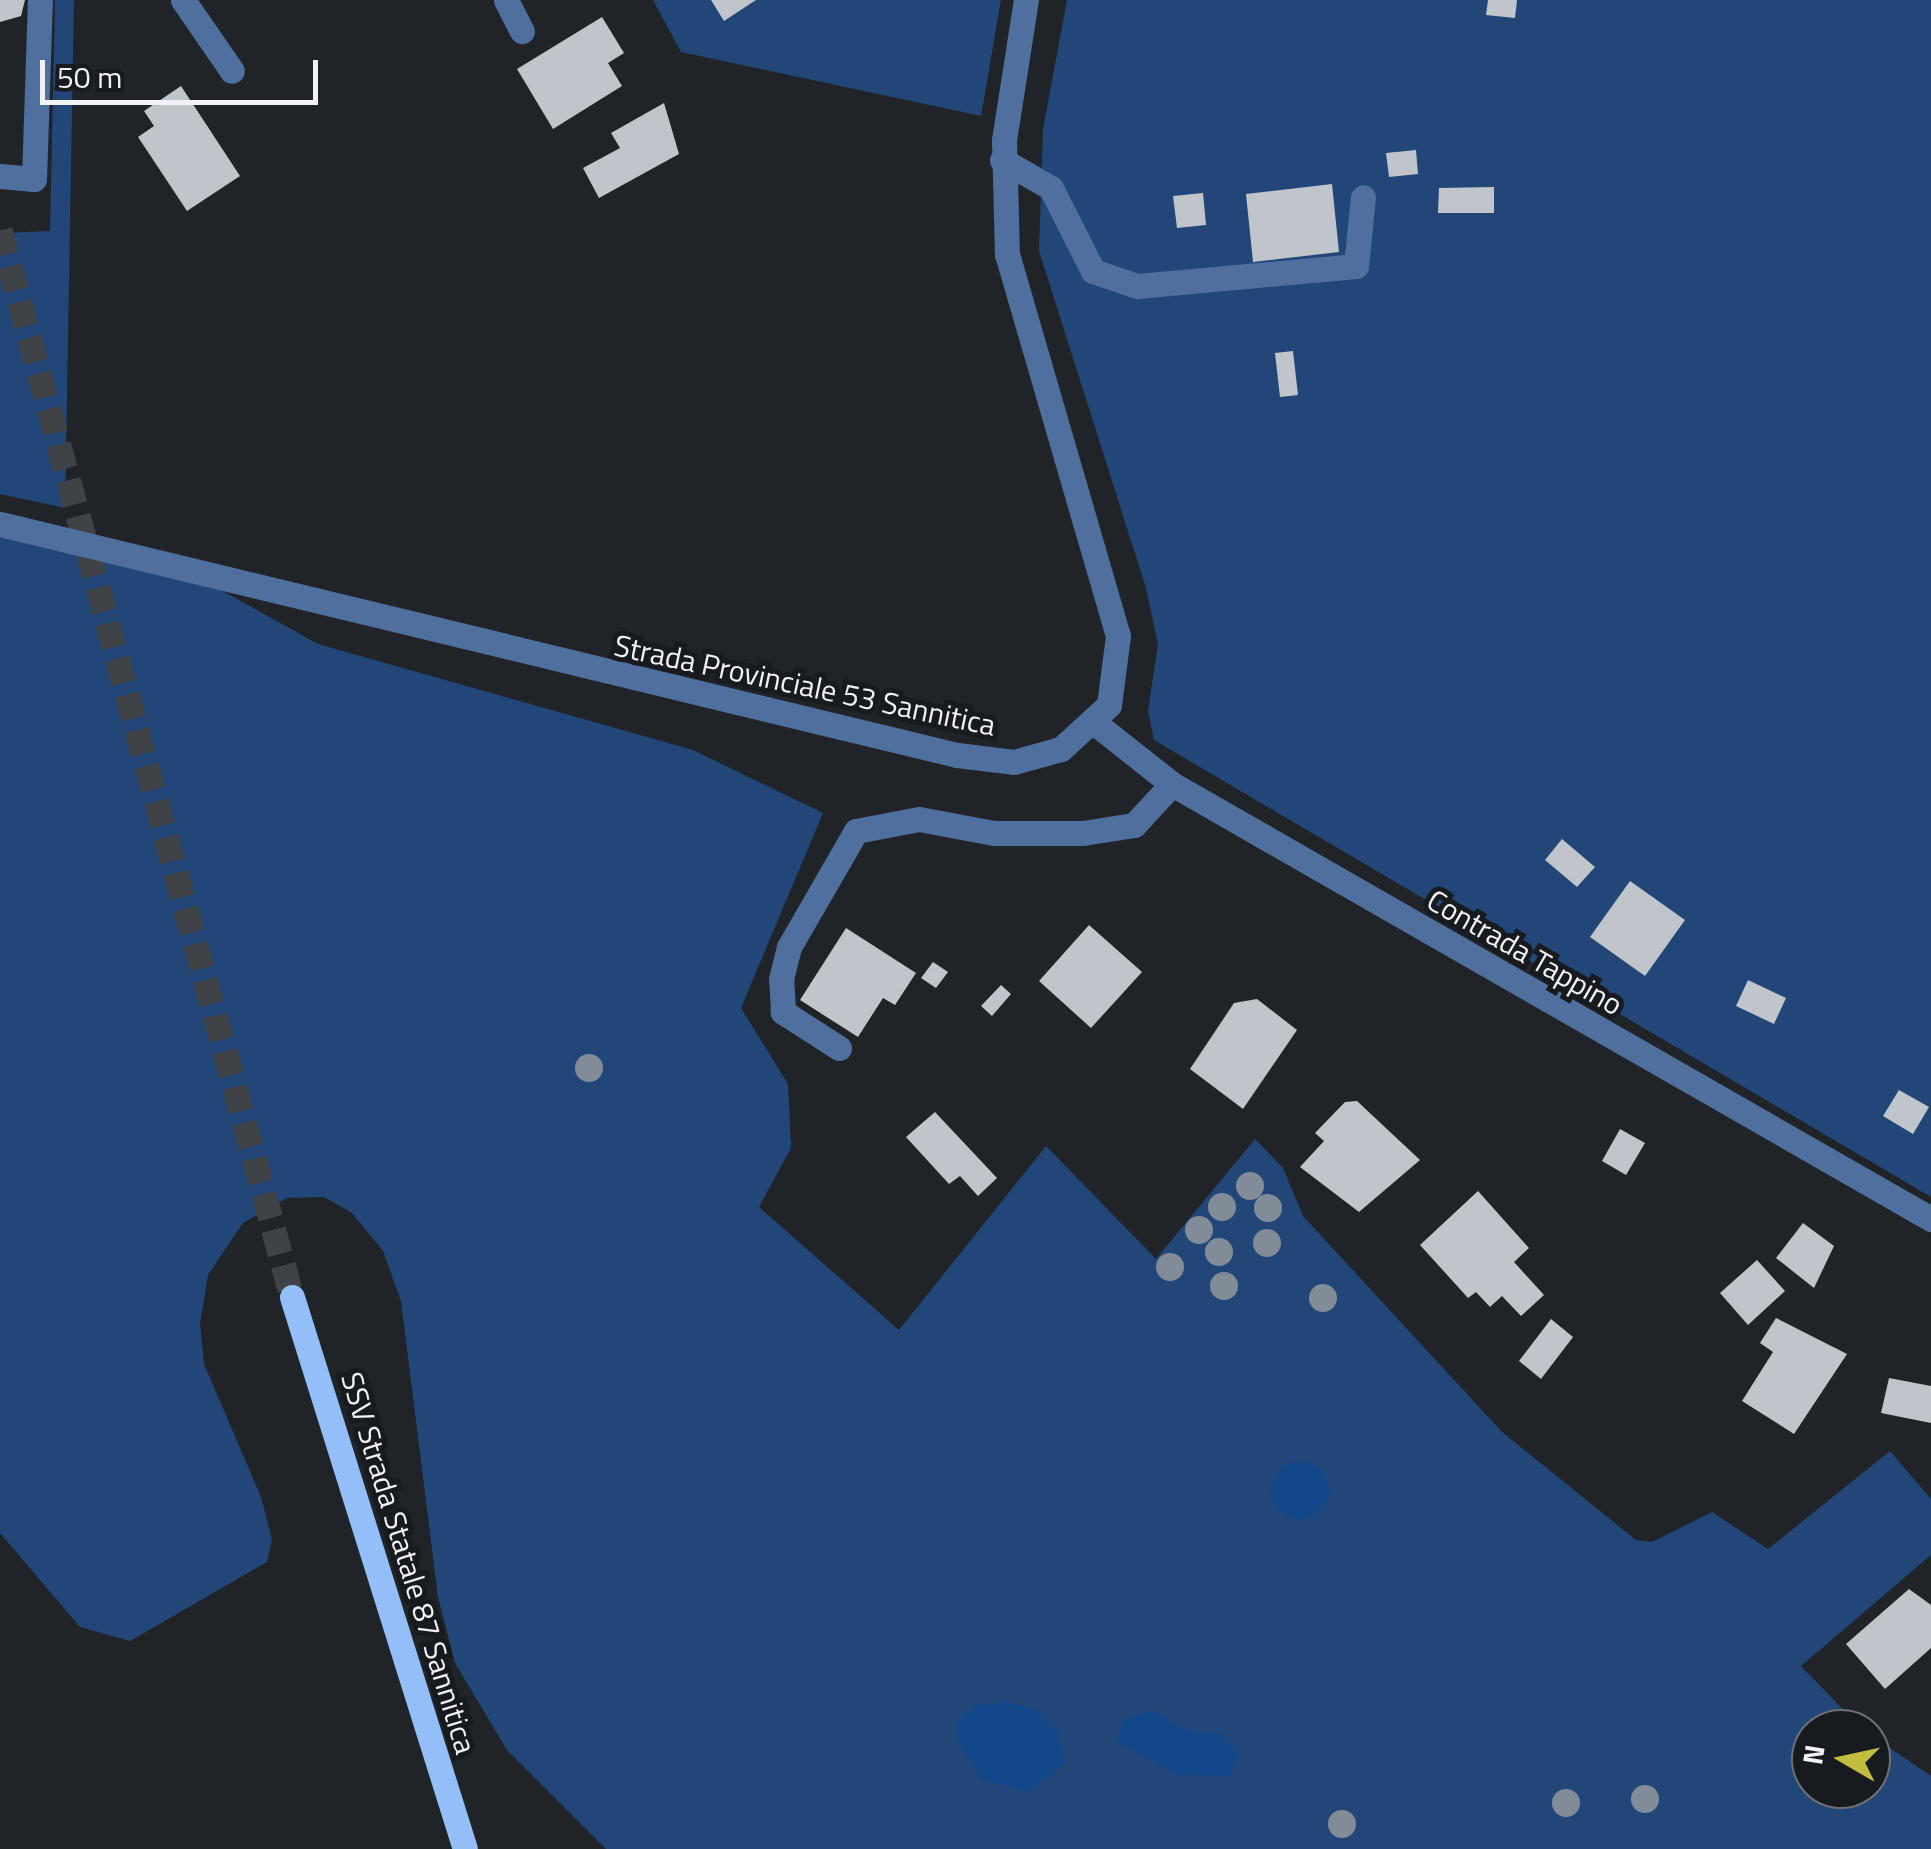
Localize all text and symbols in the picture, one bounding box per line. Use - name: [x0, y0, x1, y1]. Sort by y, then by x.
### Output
- scale bar: [45, 40, 322, 102]
- text: 50 m: [57, 54, 122, 100]
- street label: Strada Provinciale 53 Sannitica: [611, 627, 999, 743]
- street label: Contrada Tappino: [1421, 882, 1629, 1022]
- street label: SSV Strada Statale 87 Sannitica: [334, 1368, 484, 1758]
- north arrow: [1791, 1709, 1891, 1809]
- text: N: [1790, 1742, 1836, 1767]

